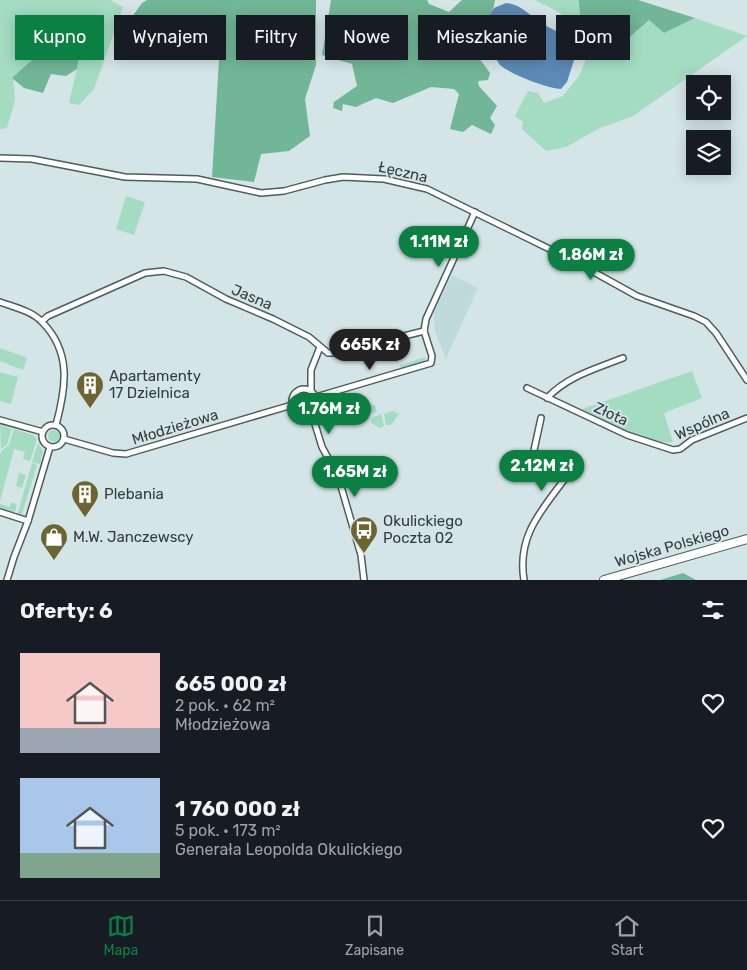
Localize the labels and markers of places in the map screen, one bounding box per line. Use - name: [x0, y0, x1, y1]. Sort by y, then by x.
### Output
- pin: 1.11M zł: [387, 226, 491, 268]
- pin: 1.86M zł: [539, 238, 643, 281]
- pin: 665K zł: [324, 328, 416, 371]
- place label: Apartamenty 17 Dzielnica: [109, 367, 201, 402]
- building icon: Apartamenty 17 Dzielnica: [75, 370, 105, 409]
- pin: 1.76M zł: [277, 392, 381, 435]
- pin: 2.12M zł: [490, 450, 594, 492]
- pin: 1.65M zł: [303, 456, 407, 498]
- building icon: Plebania: [70, 479, 100, 518]
- place label: Plebania: [104, 485, 164, 503]
- place label: Okulickiego Poczta 02: [383, 512, 463, 547]
- bus stop icon: Okulickiego Poczta 02: [349, 515, 379, 554]
- shop icon: M.W. Janczewscy: [39, 522, 69, 561]
- place label: M.W. Janczewscy: [73, 528, 194, 546]

